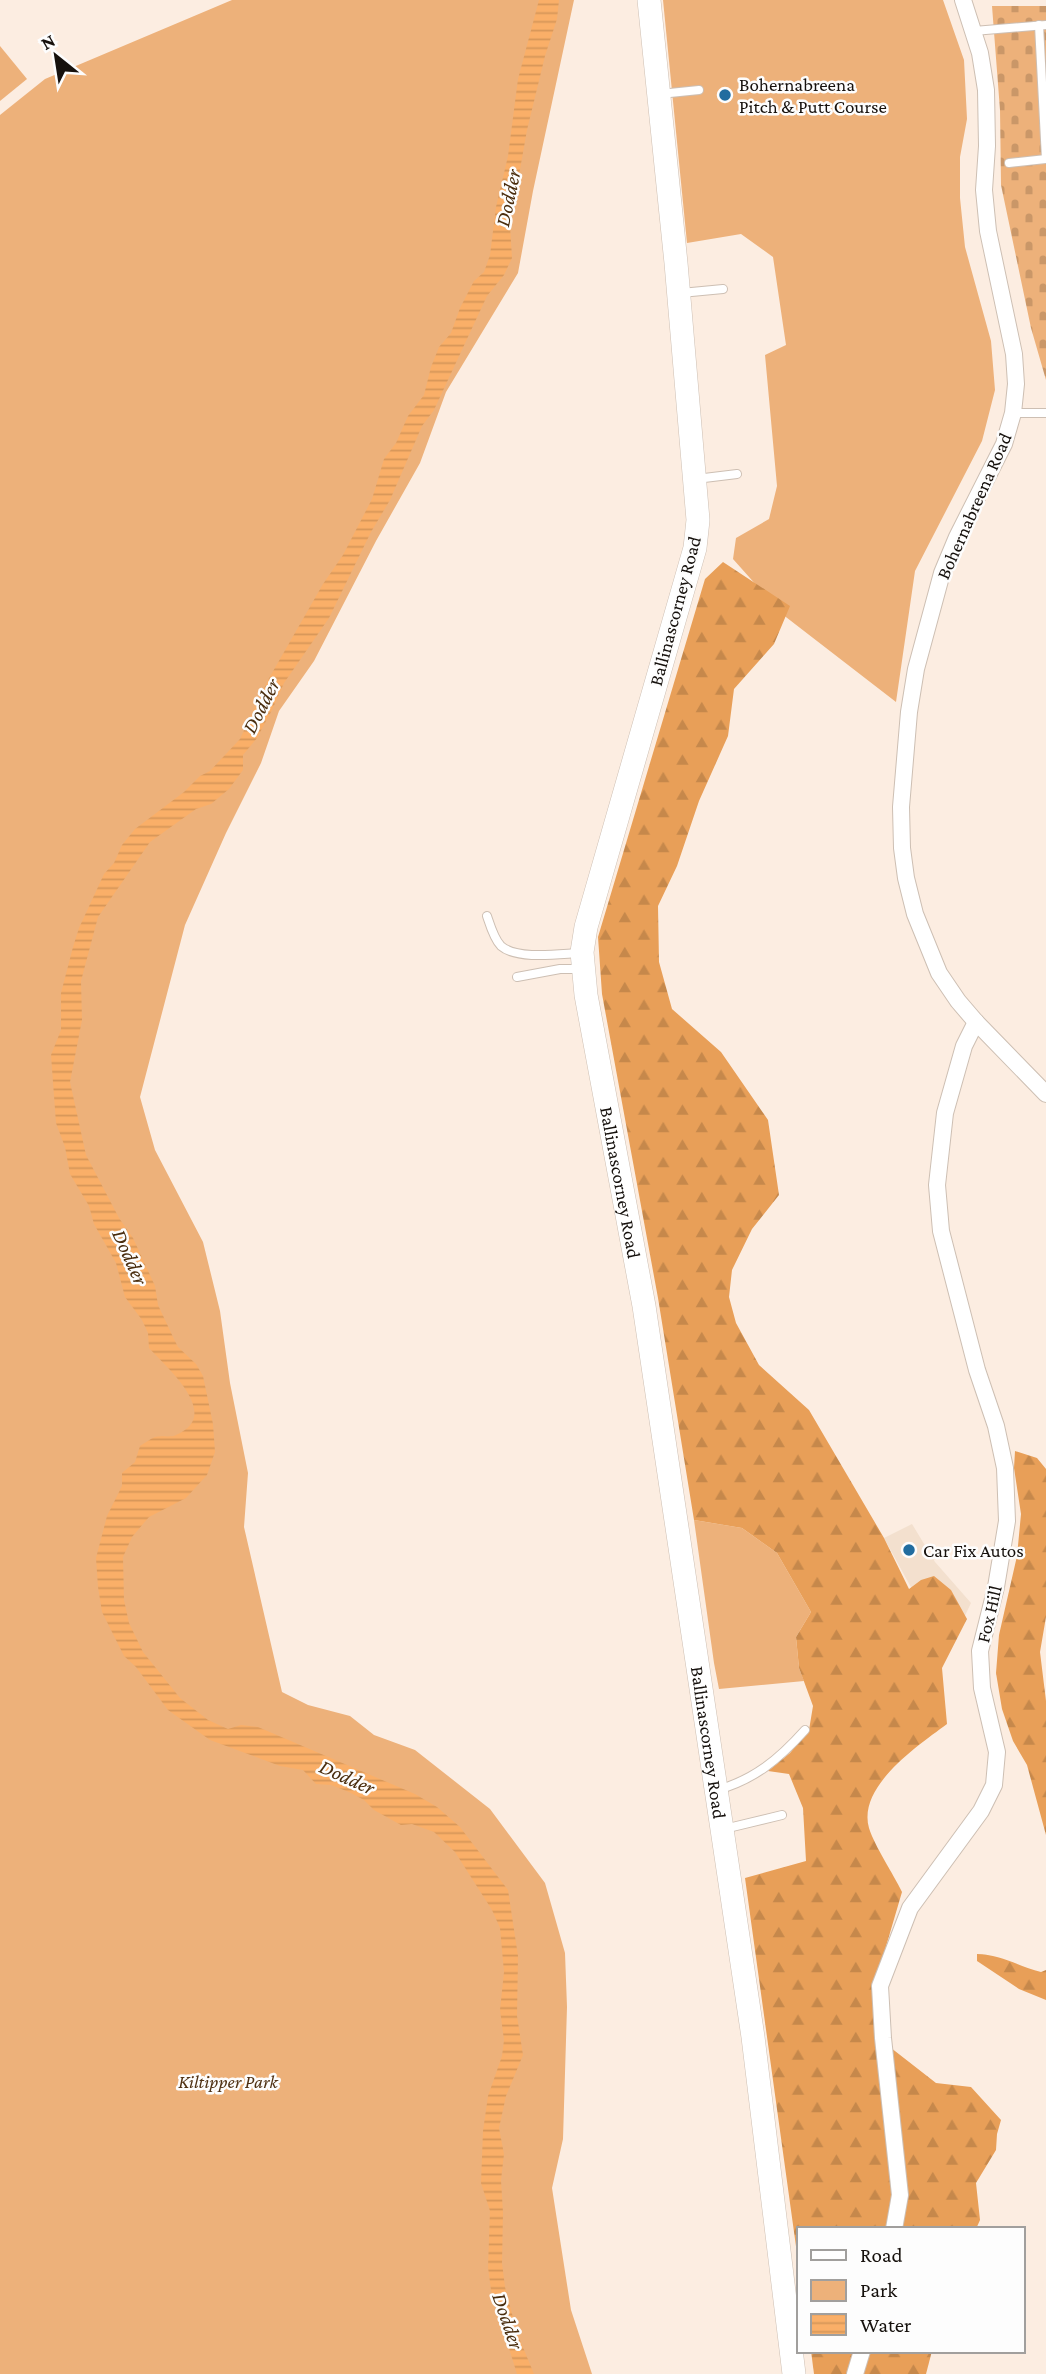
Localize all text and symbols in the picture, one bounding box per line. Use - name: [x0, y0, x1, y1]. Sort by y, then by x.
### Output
- north arrow: [21, 21, 91, 91]
- text: N: [37, 29, 59, 54]
- place label: Bohernabreena Pitch & Putt Course: [739, 74, 887, 117]
- marker: Bohernabreena Pitch & Putt Course: [717, 87, 733, 103]
- water label: Dodder: [490, 166, 526, 229]
- street label: Bohernabreena Road: [932, 430, 1016, 582]
- street label: Ballinascorney Road: [645, 534, 705, 688]
- water label: Dodder: [237, 674, 285, 737]
- street label: Ballinascorney Road: [597, 1105, 645, 1260]
- water label: Dodder: [107, 1226, 153, 1289]
- place label: Car Fix Autos: [923, 1540, 1024, 1561]
- marker: Car Fix Autos: [901, 1542, 917, 1558]
- street label: Fox Hill: [972, 1583, 1006, 1645]
- street label: Ballinascorney Road: [687, 1665, 731, 1820]
- water label: Dodder: [316, 1754, 379, 1800]
- park label: Kiltipper Park: [178, 2071, 278, 2092]
- legend: [797, 2227, 1025, 2353]
- text: Road: [860, 2243, 903, 2267]
- text: Park: [860, 2278, 897, 2302]
- water label: Dodder: [487, 2290, 529, 2353]
- text: Water: [860, 2313, 912, 2337]

